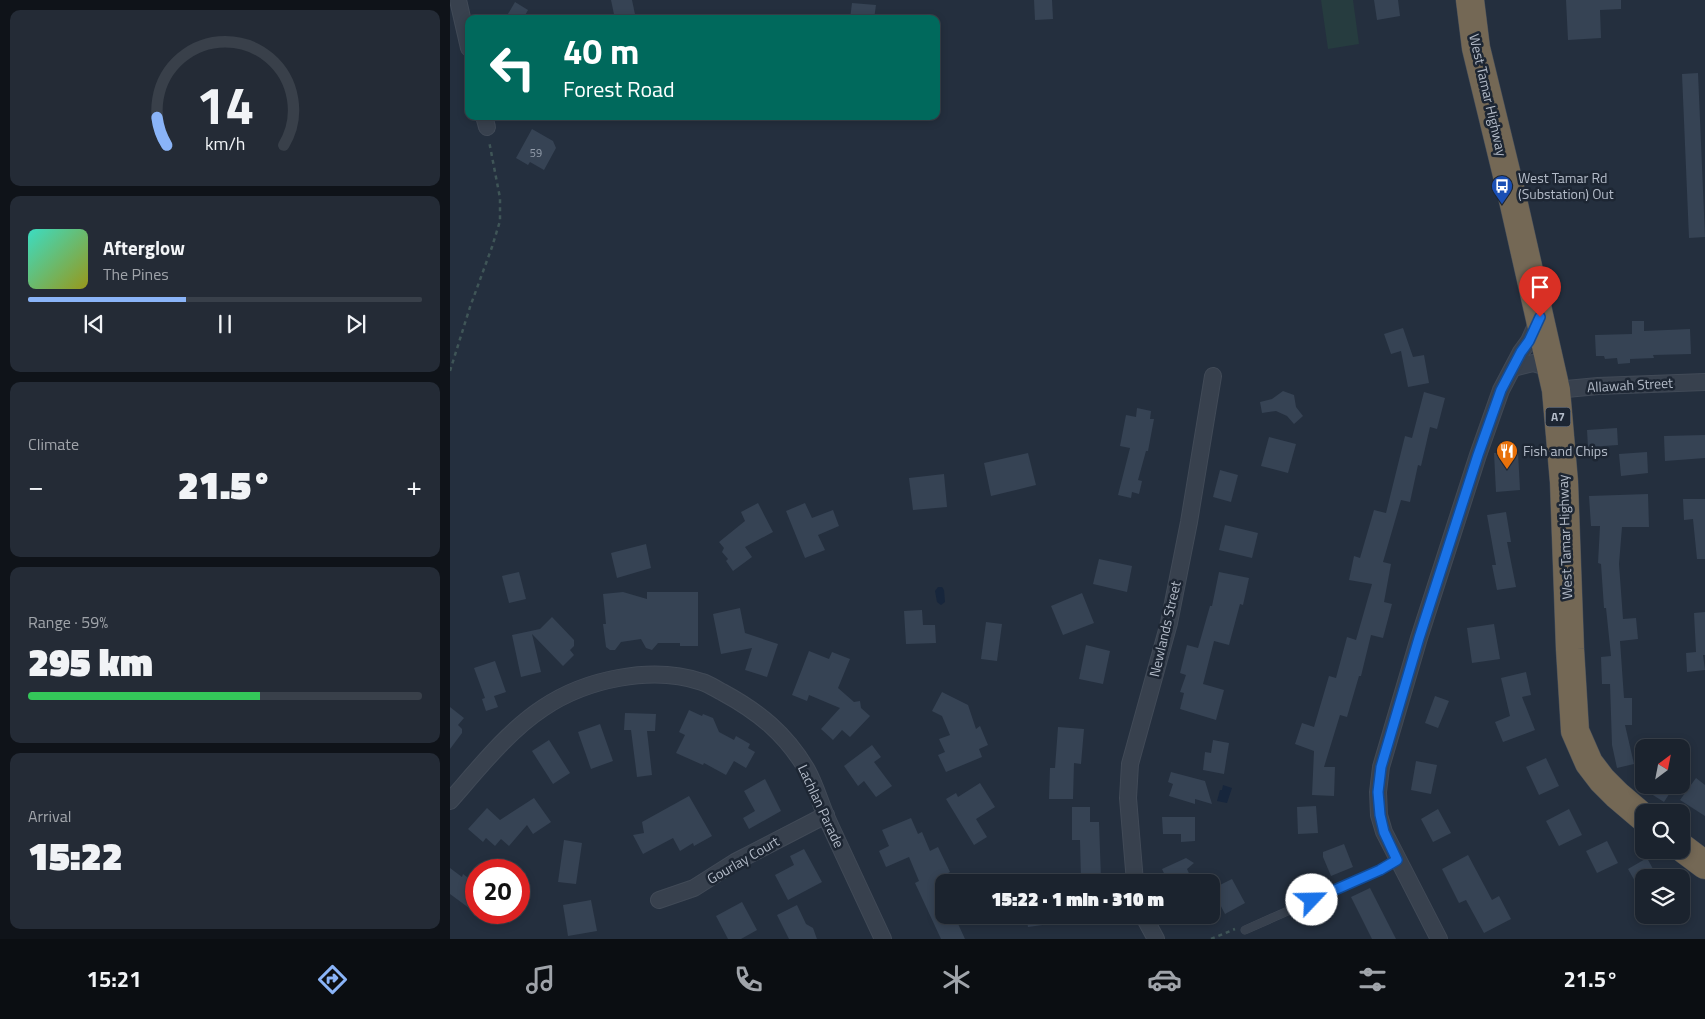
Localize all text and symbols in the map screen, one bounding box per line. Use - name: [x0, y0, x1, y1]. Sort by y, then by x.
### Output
- text: 40 m: [563, 24, 639, 78]
- street label: West Tamar Highway: [1464, 32, 1513, 158]
- icon: left: [480, 35, 545, 100]
- text: 14: [196, 65, 254, 144]
- text: Forest Road: [563, 72, 675, 106]
- text: km/h: [205, 130, 245, 157]
- house number: 59: [530, 145, 542, 161]
- place label: West Tamar Rd (Substation) Out: [1518, 167, 1614, 204]
- bus stop icon: West Tamar Rd (Substation) Out: [1490, 174, 1514, 205]
- text: Afterglow: [103, 233, 185, 262]
- text: The Pines: [103, 262, 169, 286]
- pin: [1519, 266, 1561, 317]
- icon: arrive: [1526, 273, 1554, 301]
- icon: previous: [80, 310, 108, 338]
- icon: pause: [211, 310, 239, 338]
- icon: next: [342, 310, 370, 338]
- street label: Allawah Street: [1586, 372, 1674, 397]
- road number: A7: [1546, 408, 1570, 427]
- text: Climate: [28, 432, 79, 456]
- restaurant icon: Fish and Chips: [1495, 439, 1519, 470]
- place label: Fish and Chips: [1523, 440, 1608, 461]
- text: 21.5°: [178, 456, 272, 514]
- text: −: [28, 464, 44, 507]
- text: +: [406, 464, 422, 507]
- street label: West Tamar Highway: [1552, 474, 1577, 600]
- street label: Newlands Street: [1143, 579, 1186, 679]
- text: Range · 59%: [28, 610, 108, 634]
- text: 295 km: [28, 633, 153, 691]
- north arrow: [1635, 739, 1690, 794]
- map controls: [1635, 739, 1690, 924]
- street label: Lachlan Parade: [793, 761, 850, 851]
- text: Arrival: [28, 804, 71, 828]
- button: search: [1635, 804, 1690, 859]
- text: 15:22: [28, 827, 123, 885]
- street label: Gourlay Court: [703, 830, 783, 889]
- speed limit sign: 20: [465, 859, 530, 924]
- button: layers: [1635, 869, 1690, 924]
- position arrow: [1285, 873, 1337, 925]
- text: 15:22 · 1 min · 310 m: [991, 884, 1164, 913]
- text: 15:21: [87, 962, 141, 996]
- icon: directions: [315, 962, 350, 997]
- icon: music: [523, 962, 558, 997]
- icon: phone: [731, 962, 766, 997]
- icon: climate: [939, 962, 974, 997]
- icon: car: [1147, 962, 1182, 997]
- icon: filters: [1355, 962, 1390, 997]
- text: 21.5°: [1563, 962, 1618, 996]

